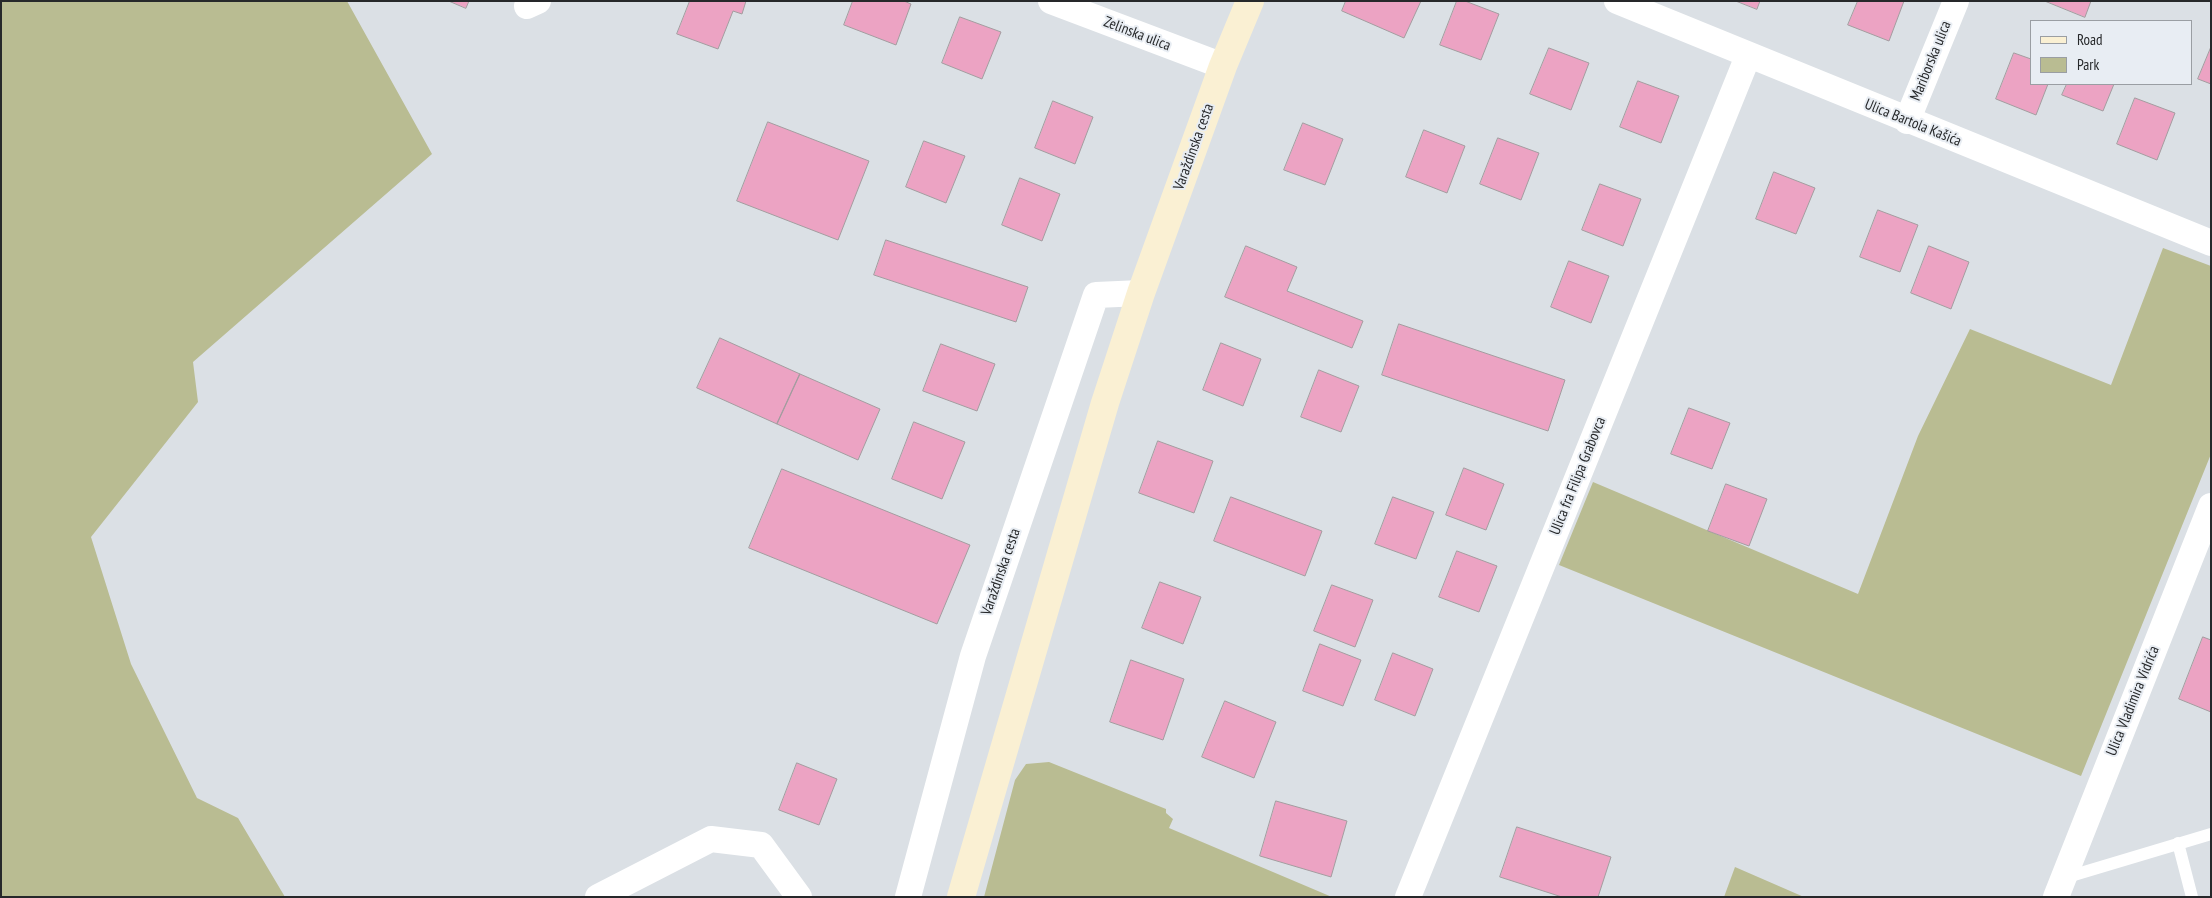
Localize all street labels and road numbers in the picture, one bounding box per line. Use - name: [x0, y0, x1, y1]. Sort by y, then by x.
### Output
- street label: Zelinska ulica: [1101, 13, 1173, 55]
- street label: Mariborska ulica: [1907, 18, 1955, 104]
- street label: Ulica Bartola Kašića: [1862, 95, 1964, 151]
- street label: Varaždinska cesta: [1170, 101, 1218, 193]
- street label: Ulica fra Filipa Grabovca: [1546, 414, 1610, 538]
- street label: Varaždinska cesta: [978, 526, 1024, 618]
- street label: Ulica Vladimira Vidrića: [2103, 643, 2163, 759]

